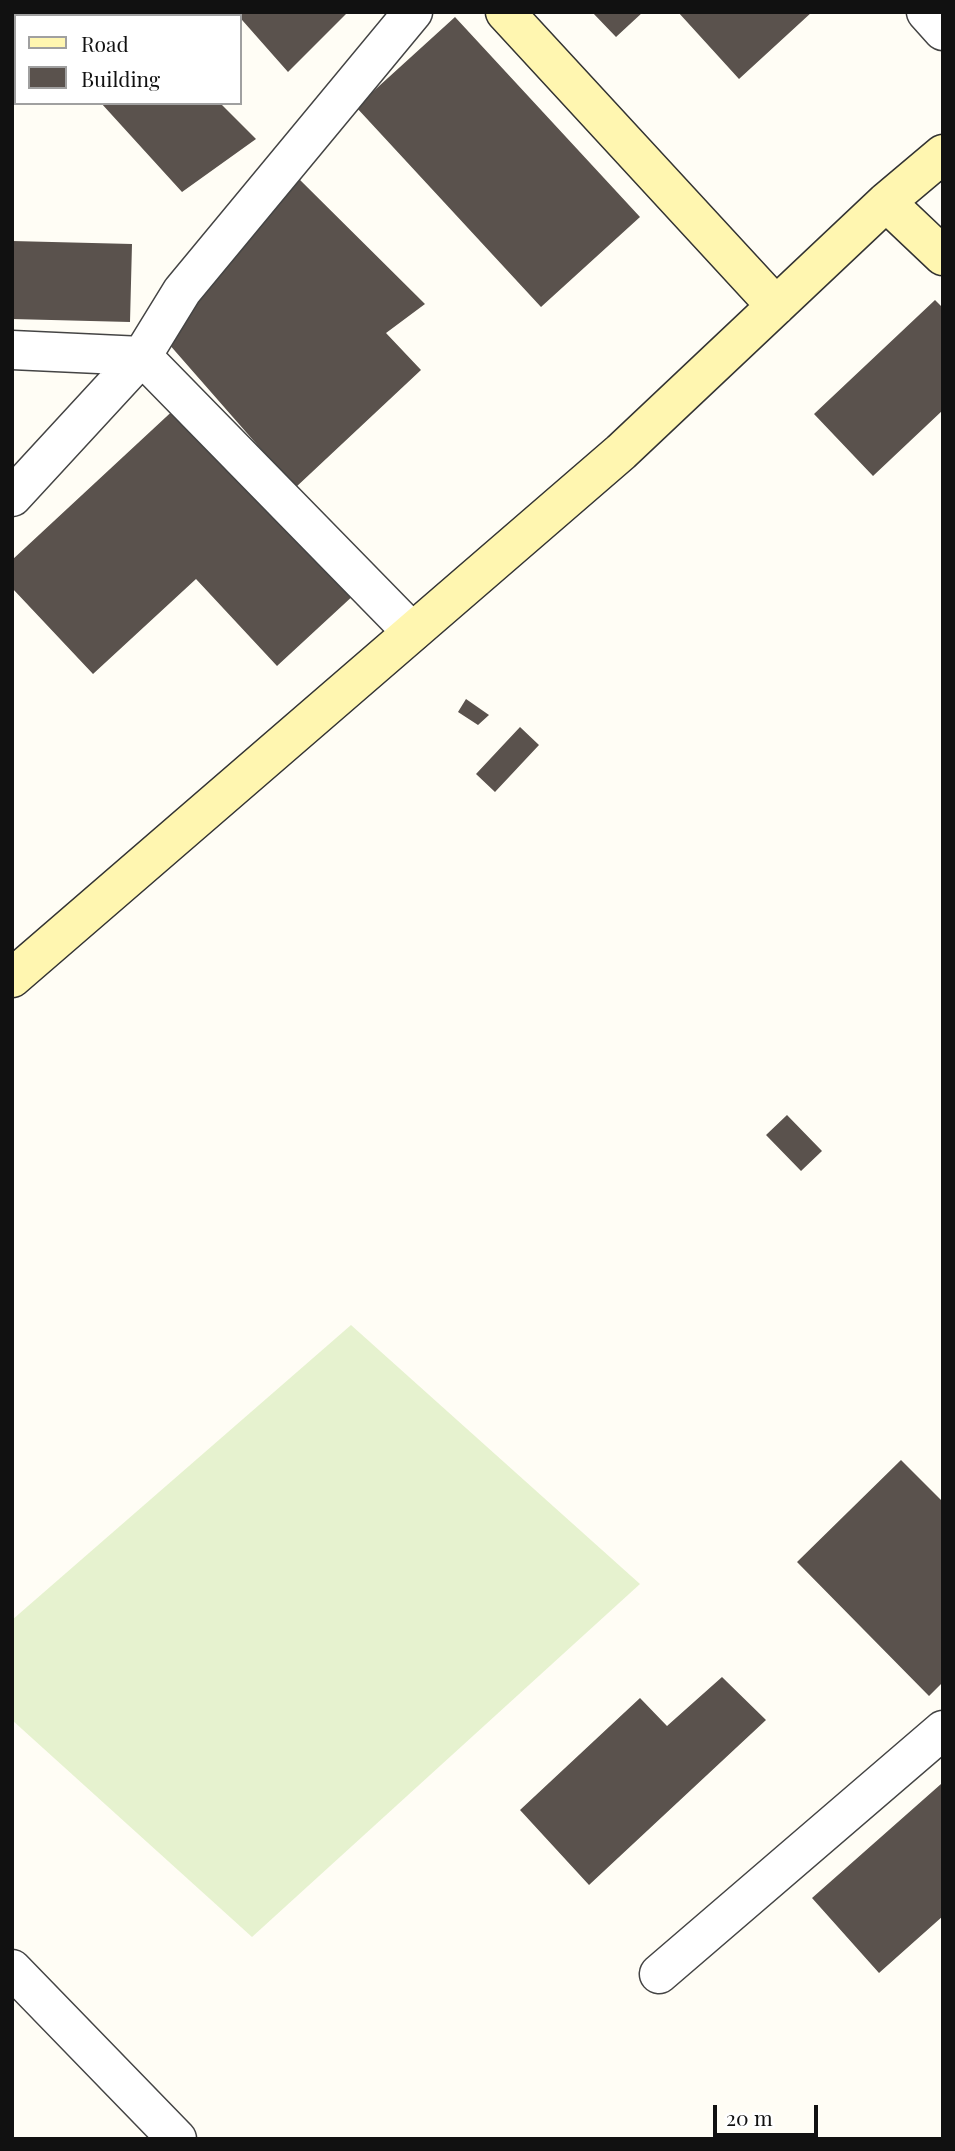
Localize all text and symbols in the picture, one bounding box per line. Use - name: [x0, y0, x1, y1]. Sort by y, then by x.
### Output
- legend: [14, 14, 242, 105]
- text: Road: [81, 29, 129, 57]
- text: Building: [81, 64, 160, 92]
- scale bar: [717, 2092, 822, 2136]
- text: 20 m: [726, 2103, 773, 2131]

